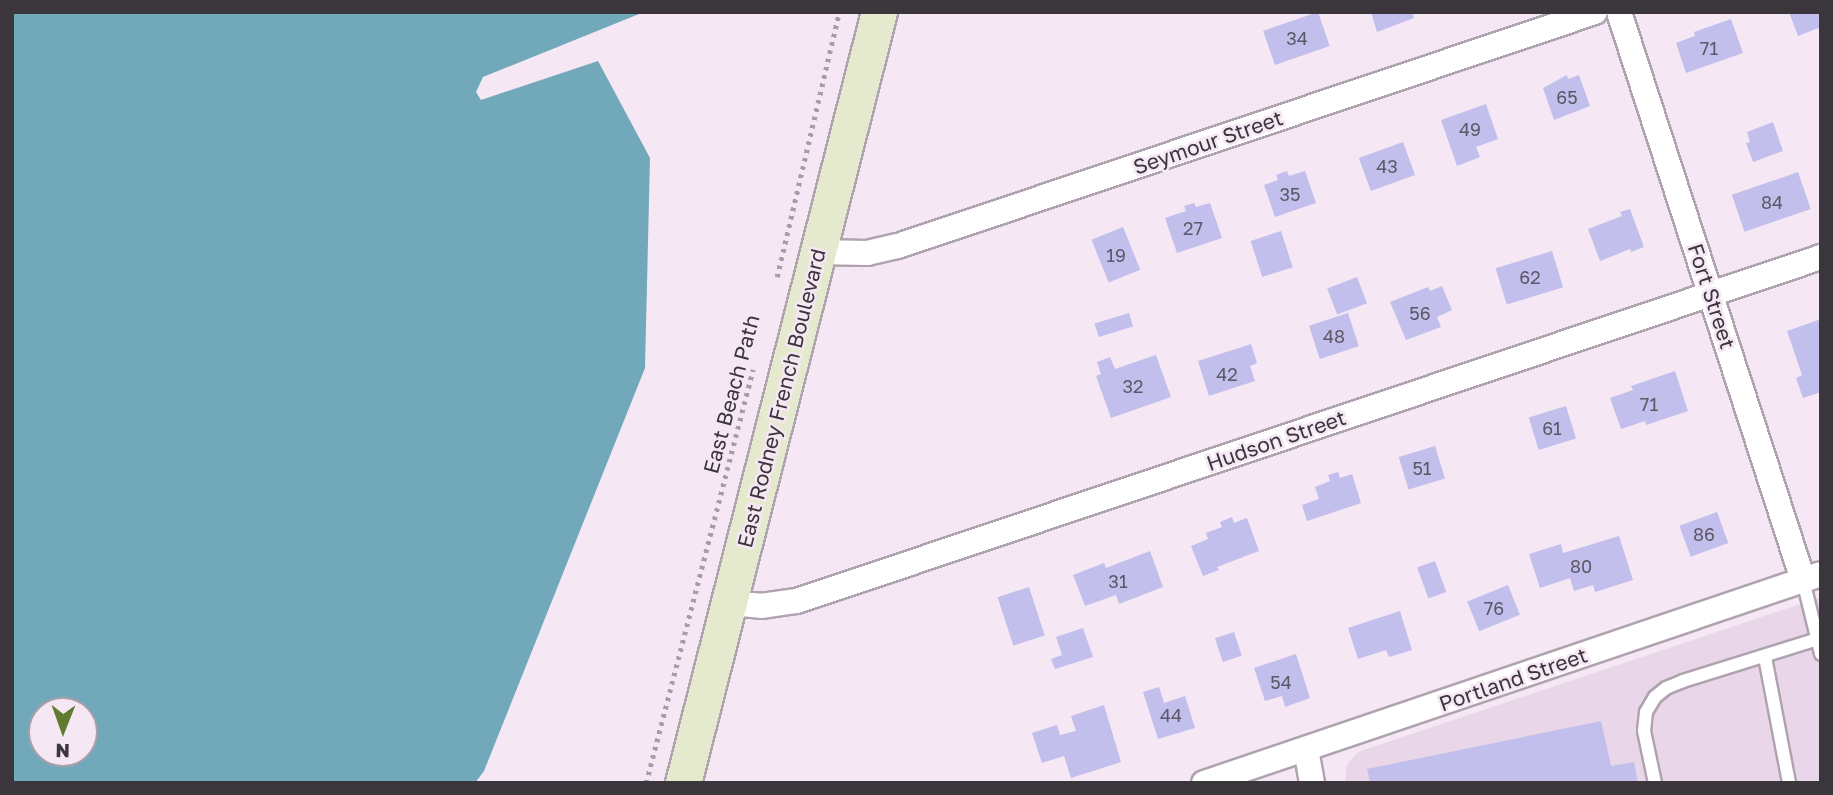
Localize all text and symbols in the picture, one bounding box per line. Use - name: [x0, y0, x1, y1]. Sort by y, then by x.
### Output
- house number: 34: [1286, 27, 1308, 49]
- house number: 71: [1700, 37, 1718, 59]
- house number: 65: [1556, 86, 1578, 108]
- street label: Seymour Street: [1130, 105, 1286, 179]
- house number: 49: [1459, 118, 1481, 140]
- house number: 43: [1376, 155, 1398, 177]
- house number: 35: [1280, 183, 1300, 205]
- house number: 84: [1761, 191, 1783, 213]
- house number: 27: [1183, 217, 1203, 239]
- street label: Fort Street: [1683, 240, 1741, 352]
- house number: 19: [1106, 244, 1126, 266]
- street label: East Rodney French Boulevard: [732, 246, 830, 550]
- house number: 62: [1519, 266, 1541, 288]
- house number: 56: [1409, 302, 1431, 324]
- street label: East Beach Path: [698, 312, 764, 476]
- house number: 48: [1323, 325, 1345, 347]
- house number: 42: [1216, 363, 1238, 385]
- house number: 32: [1123, 375, 1143, 397]
- house number: 71: [1640, 393, 1658, 415]
- street label: Hudson Street: [1203, 404, 1349, 476]
- house number: 61: [1542, 417, 1562, 439]
- house number: 51: [1412, 457, 1432, 479]
- house number: 86: [1693, 523, 1715, 545]
- house number: 80: [1570, 555, 1592, 577]
- house number: 31: [1108, 570, 1128, 592]
- house number: 76: [1484, 597, 1504, 619]
- street label: Portland Street: [1436, 642, 1590, 716]
- house number: 54: [1270, 671, 1292, 693]
- north arrow: [28, 697, 98, 767]
- house number: 44: [1160, 704, 1182, 726]
- text: N: [55, 740, 70, 763]

